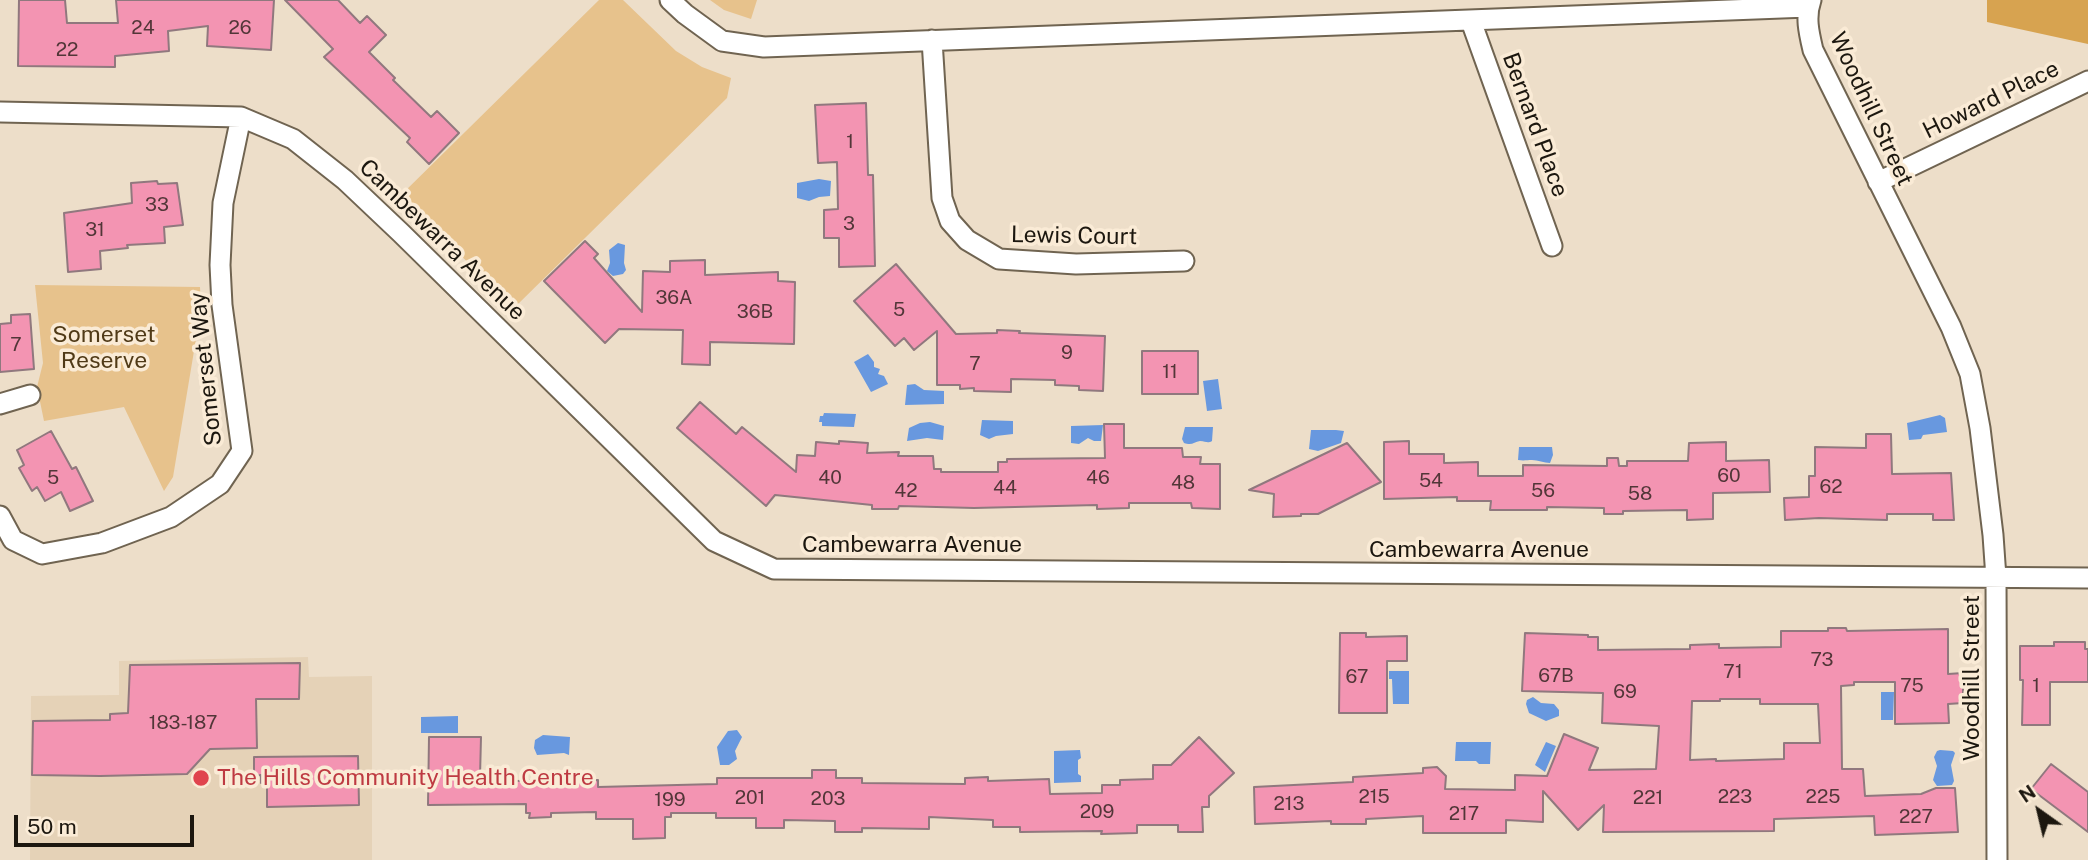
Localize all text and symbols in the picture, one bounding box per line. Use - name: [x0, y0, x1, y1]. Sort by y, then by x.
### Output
- house number: 24: [131, 17, 155, 39]
- house number: 26: [228, 17, 252, 39]
- street label: Woodhill Street: [1823, 28, 1919, 190]
- house number: 22: [56, 39, 78, 61]
- street label: Bernard Place: [1496, 49, 1574, 201]
- street label: Howard Place: [1918, 55, 2064, 145]
- house number: 1: [846, 131, 854, 153]
- street label: Cambewarra Avenue: [353, 154, 531, 326]
- house number: 33: [145, 194, 169, 216]
- house number: 3: [843, 213, 855, 235]
- house number: 31: [85, 219, 105, 241]
- street label: Lewis Court: [1011, 221, 1137, 251]
- house number: 36A: [655, 287, 693, 309]
- street label: Somerset Way: [184, 291, 228, 447]
- house number: 5: [893, 299, 905, 321]
- house number: 36B: [737, 301, 773, 323]
- park label: Somerset Reserve: [52, 321, 156, 375]
- house number: 7: [10, 334, 22, 356]
- house number: 9: [1061, 342, 1073, 364]
- house number: 7: [969, 353, 981, 375]
- house number: 11: [1162, 361, 1178, 383]
- house number: 60: [1717, 465, 1741, 487]
- house number: 5: [47, 467, 59, 489]
- house number: 40: [818, 467, 842, 489]
- house number: 46: [1086, 467, 1110, 489]
- house number: 54: [1419, 470, 1443, 492]
- house number: 48: [1171, 472, 1195, 494]
- house number: 62: [1819, 476, 1843, 498]
- house number: 44: [993, 477, 1017, 499]
- house number: 42: [894, 480, 918, 502]
- house number: 56: [1531, 480, 1555, 502]
- house number: 58: [1628, 483, 1652, 505]
- street label: Cambewarra Avenue: [802, 531, 1022, 559]
- street label: Cambewarra Avenue: [1369, 536, 1589, 564]
- street label: Woodhill Street: [1958, 595, 1986, 761]
- house number: 73: [1810, 649, 1834, 671]
- house number: 71: [1723, 661, 1743, 683]
- house number: 67B: [1538, 665, 1574, 687]
- house number: 67: [1346, 666, 1368, 688]
- house number: 75: [1900, 675, 1924, 697]
- house number: 1: [2032, 675, 2040, 697]
- house number: 69: [1613, 681, 1637, 703]
- house number: 183-187: [149, 712, 217, 734]
- place label: The Hills Community Health Centre: [217, 764, 594, 792]
- marker: The Hills Community Health Centre: [191, 768, 211, 788]
- north arrow: [2004, 776, 2074, 846]
- text: N: [2015, 780, 2040, 807]
- house number: 215: [1358, 786, 1390, 808]
- house number: 223: [1718, 786, 1752, 808]
- house number: 225: [1806, 786, 1840, 808]
- house number: 201: [735, 787, 765, 809]
- house number: 221: [1633, 787, 1663, 809]
- house number: 203: [811, 788, 845, 810]
- house number: 199: [654, 789, 686, 811]
- house number: 213: [1273, 793, 1305, 815]
- scale bar: [18, 800, 198, 844]
- house number: 209: [1080, 801, 1114, 823]
- house number: 217: [1449, 803, 1479, 825]
- house number: 227: [1899, 806, 1933, 828]
- text: 50 m: [27, 814, 77, 839]

